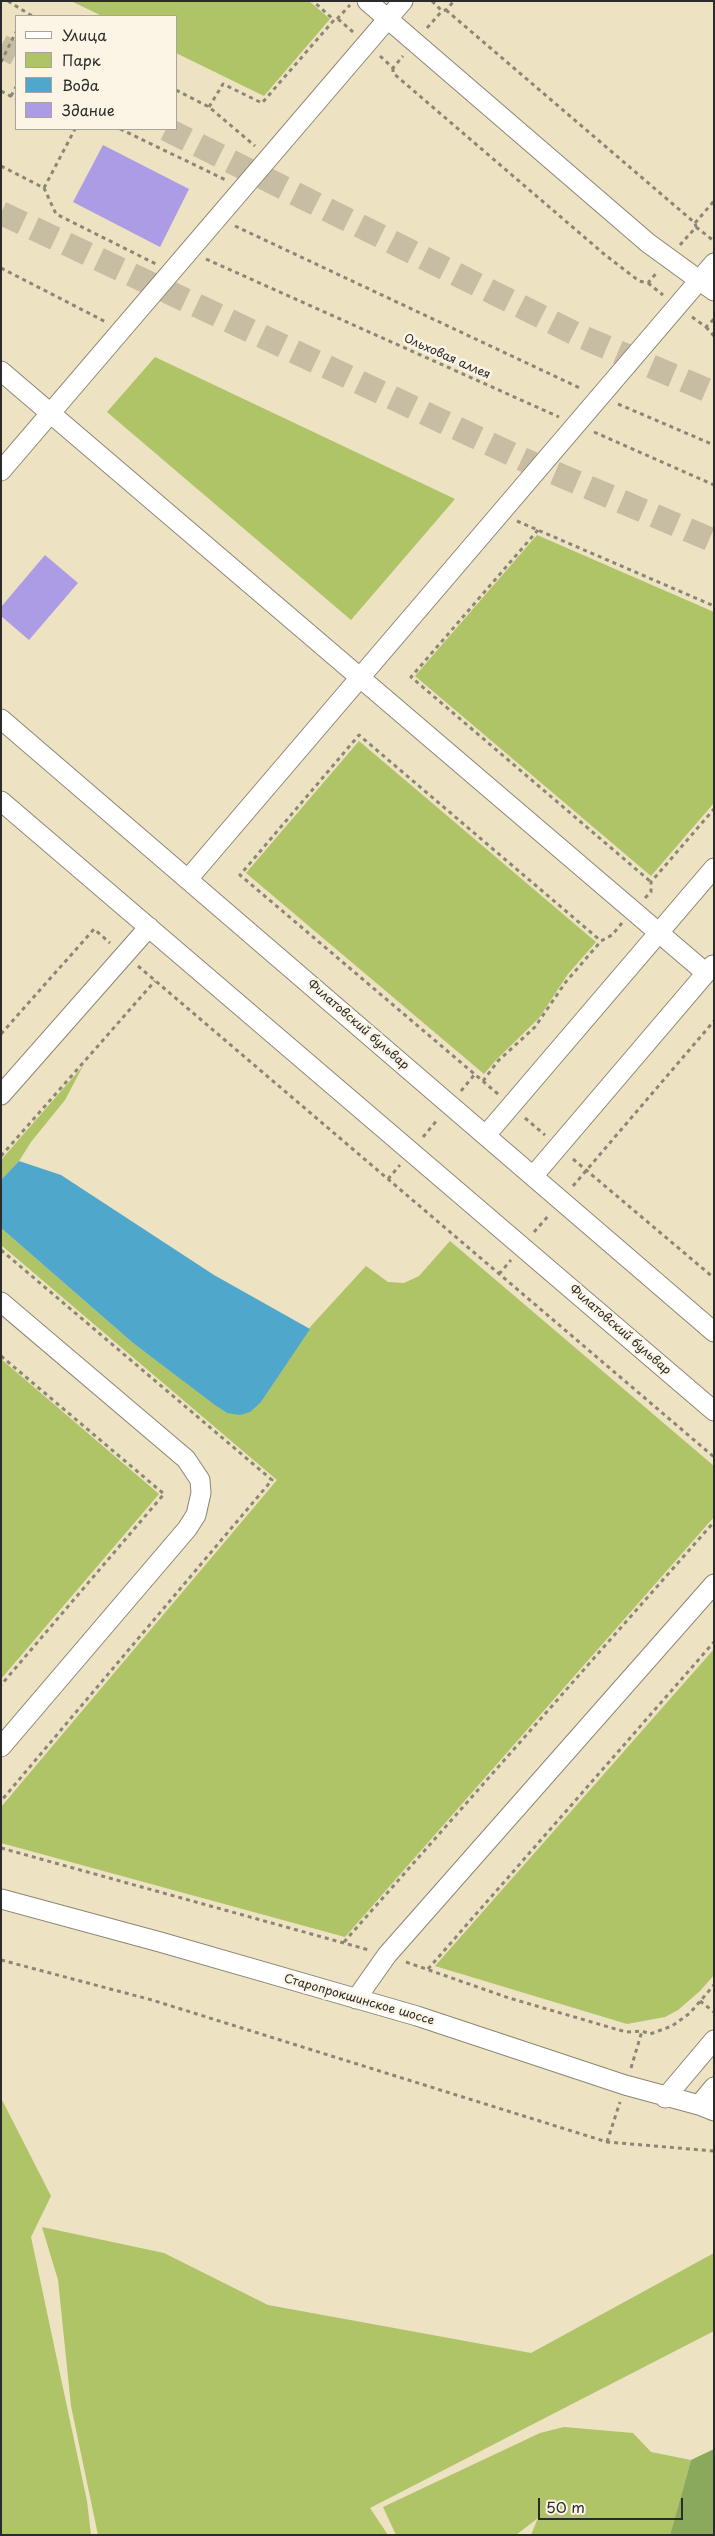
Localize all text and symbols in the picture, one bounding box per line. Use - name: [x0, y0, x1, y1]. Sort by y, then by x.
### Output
- legend: [15, 15, 178, 130]
- text: Улица: [62, 23, 107, 46]
- text: Парк: [62, 48, 101, 71]
- text: Вода: [62, 73, 99, 96]
- text: Здание: [62, 98, 115, 121]
- street label: Ольховая аллея: [401, 331, 493, 383]
- street label: Филатовский бульвар: [304, 977, 412, 1073]
- street label: Филатовский бульвар: [566, 1282, 674, 1378]
- street label: Старопрокшинское шоссе: [282, 1972, 436, 2028]
- scale bar: [540, 2488, 685, 2520]
- text: 50 m: [546, 2495, 585, 2518]

